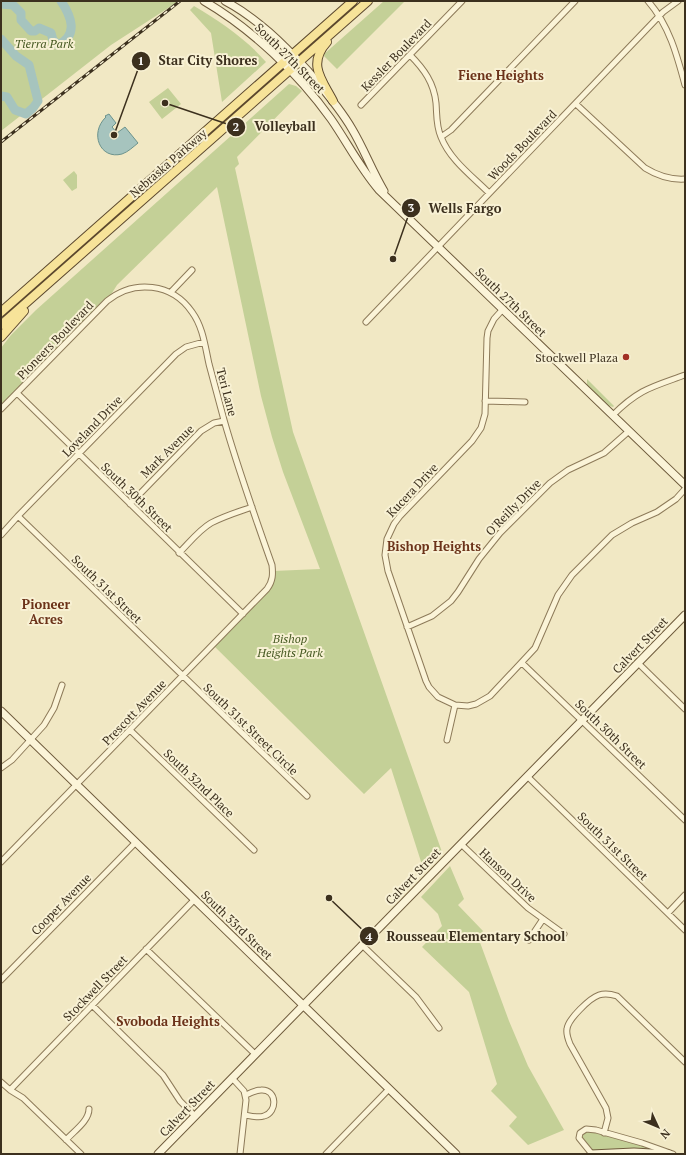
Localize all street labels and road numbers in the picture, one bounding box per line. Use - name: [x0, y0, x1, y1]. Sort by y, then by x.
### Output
- street label: Kessler Boulevard: [358, 16, 434, 94]
- street label: South 27th Street: [252, 20, 329, 97]
- street label: Woods Boulevard: [485, 106, 560, 183]
- street label: Nebraska Parkway: [126, 125, 210, 201]
- street label: South 27th Street: [472, 264, 550, 340]
- street label: Pioneers Boulevard: [14, 297, 96, 382]
- street label: Teri Lane: [213, 366, 241, 418]
- street label: Loveland Drive: [59, 392, 125, 460]
- street label: Mark Avenue: [137, 421, 197, 481]
- street label: South 30th Street: [98, 459, 176, 535]
- street label: Kucera Drive: [383, 460, 441, 520]
- street label: O'Reilly Drive: [482, 475, 544, 539]
- street label: South 31st Street: [69, 552, 146, 627]
- street label: Calvert Street: [609, 613, 671, 677]
- street label: Prescott Avenue: [99, 676, 169, 748]
- street label: South 31st Street Circle: [201, 680, 301, 778]
- street label: South 30th Street: [572, 696, 650, 772]
- street label: South 32nd Place: [161, 746, 237, 820]
- street label: South 31st Street: [575, 809, 652, 884]
- street label: Calvert Street: [382, 844, 444, 908]
- street label: Hanson Drive: [476, 845, 540, 905]
- street label: Cooper Avenue: [28, 870, 94, 938]
- street label: South 33rd Street: [198, 887, 276, 963]
- street label: Stockwell Street: [60, 951, 131, 1024]
- street label: Calvert Street: [156, 1076, 218, 1140]

